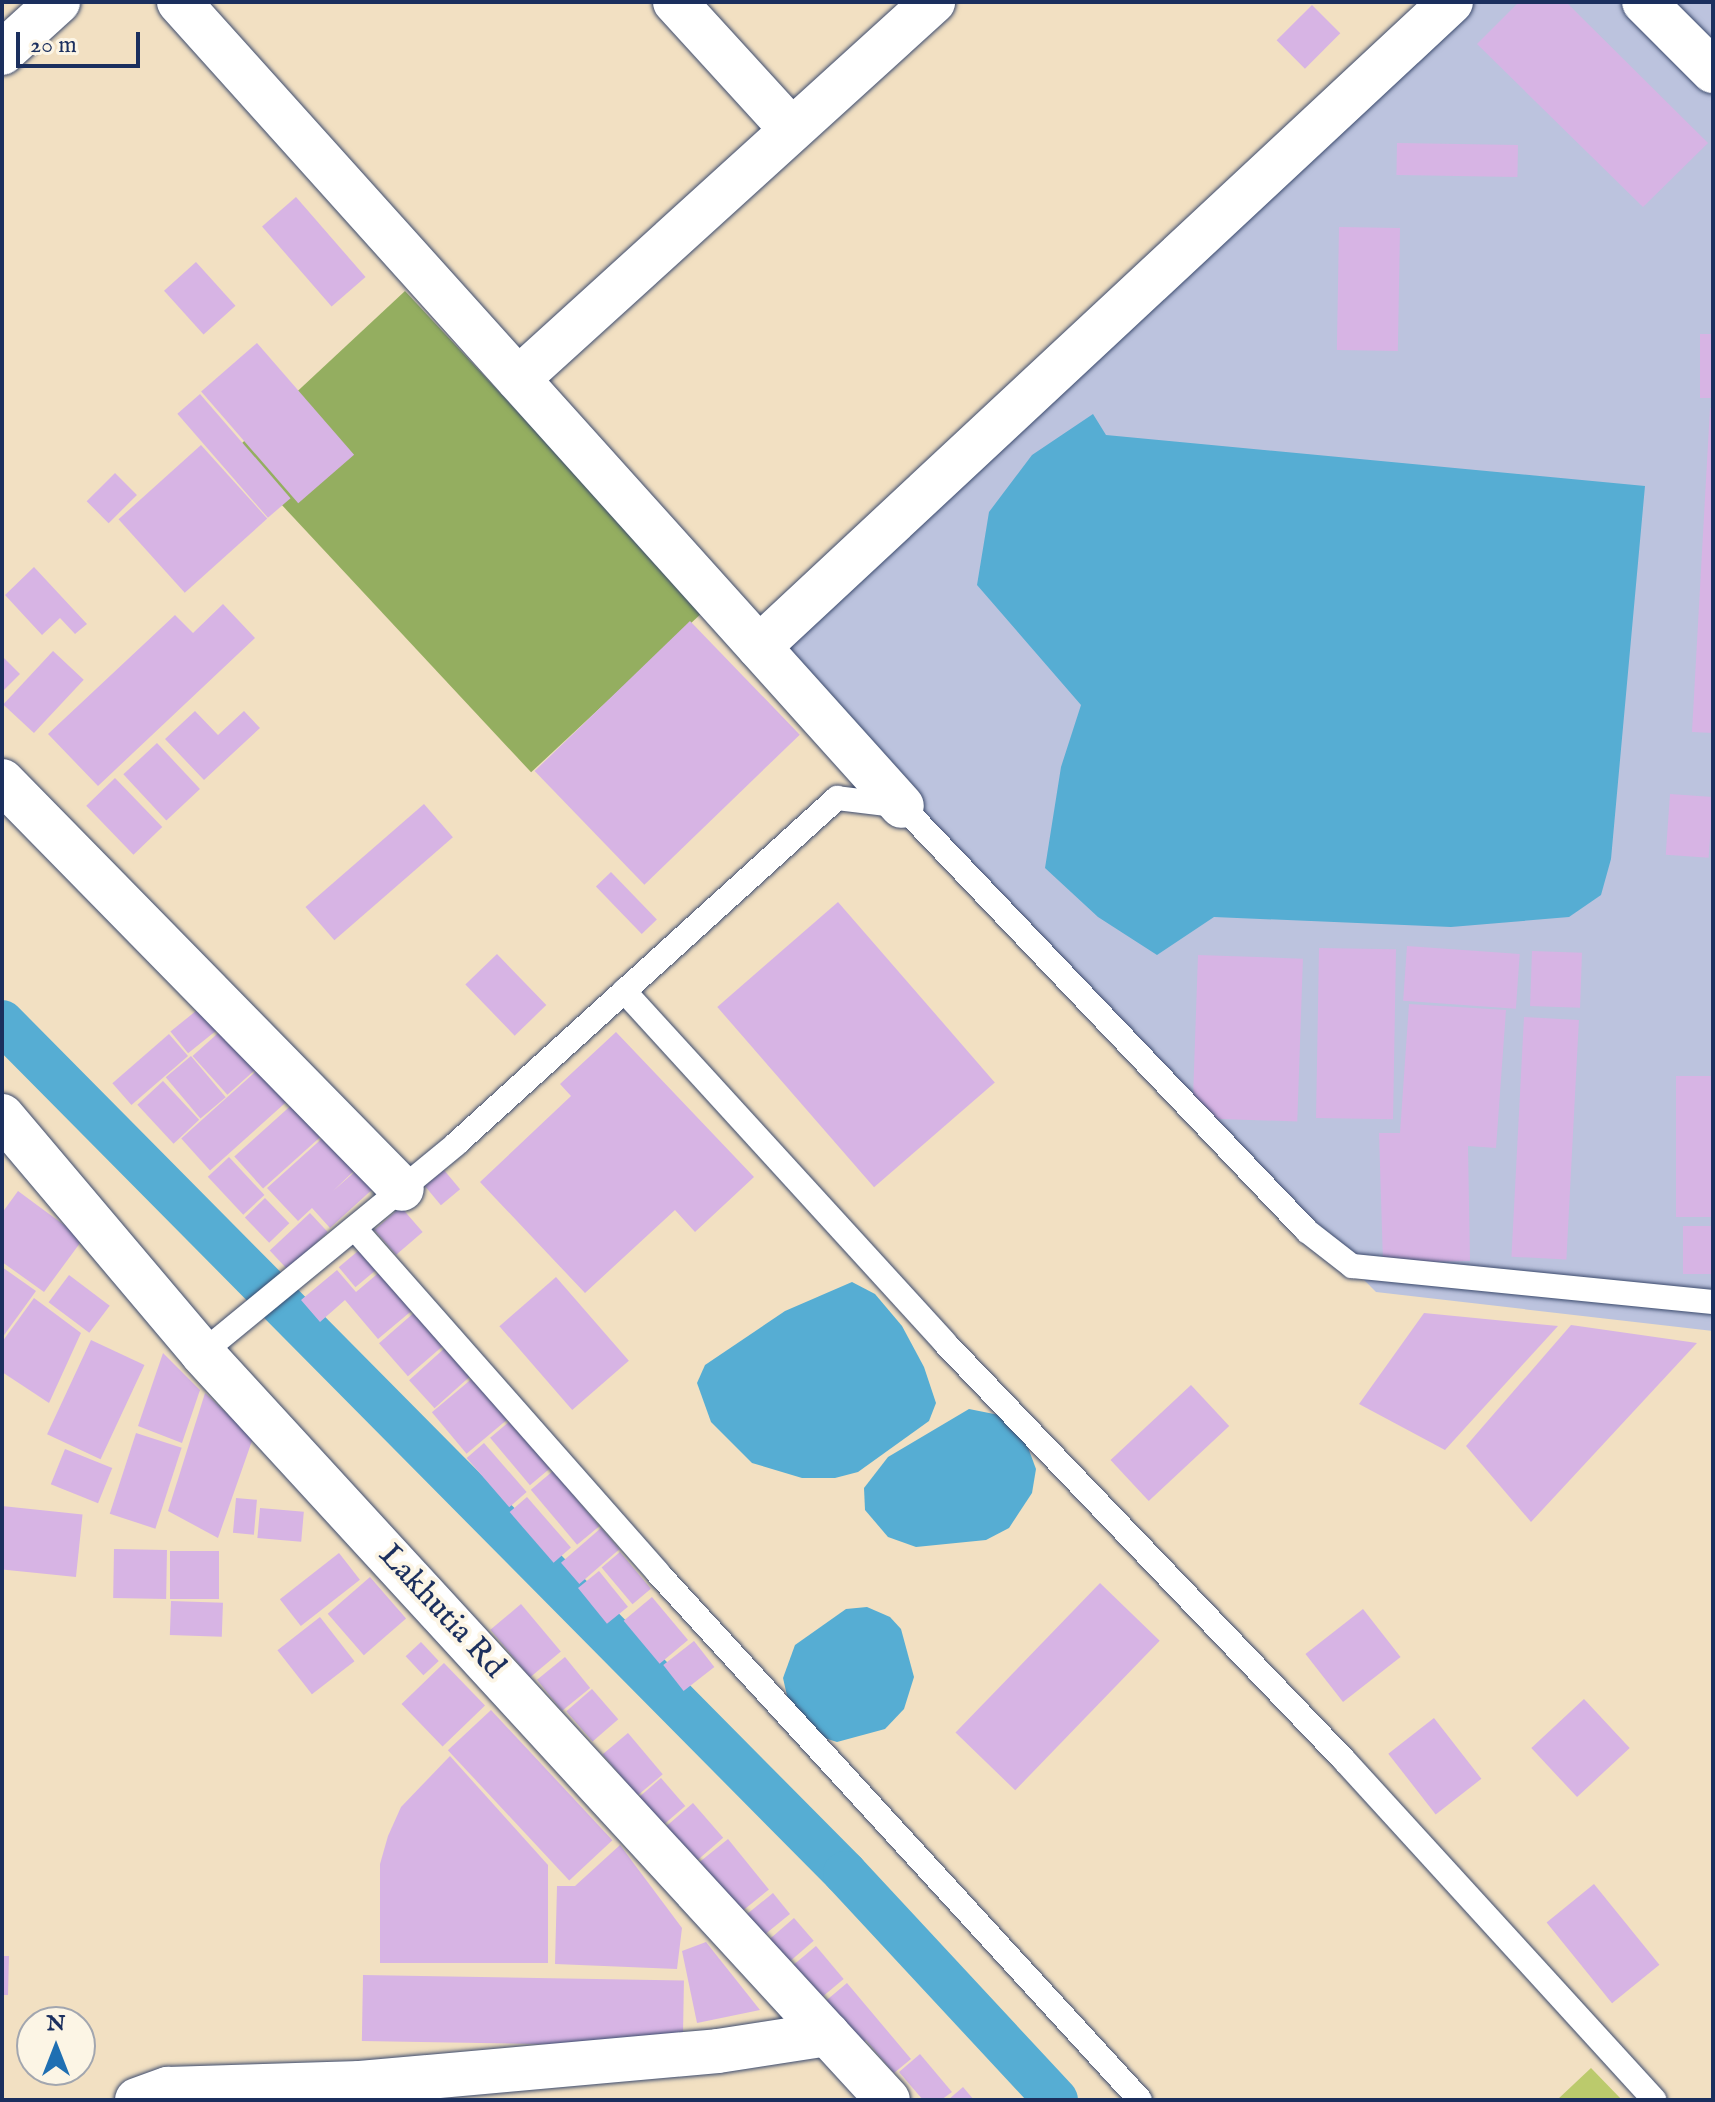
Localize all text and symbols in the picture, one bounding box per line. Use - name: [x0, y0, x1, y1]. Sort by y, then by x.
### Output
- scale bar: [20, 16, 144, 66]
- text: 20 m: [30, 30, 77, 61]
- street label: Lakhutia Rd: [369, 1537, 513, 1687]
- north arrow: [16, 2006, 96, 2086]
- text: N: [46, 2010, 66, 2038]

